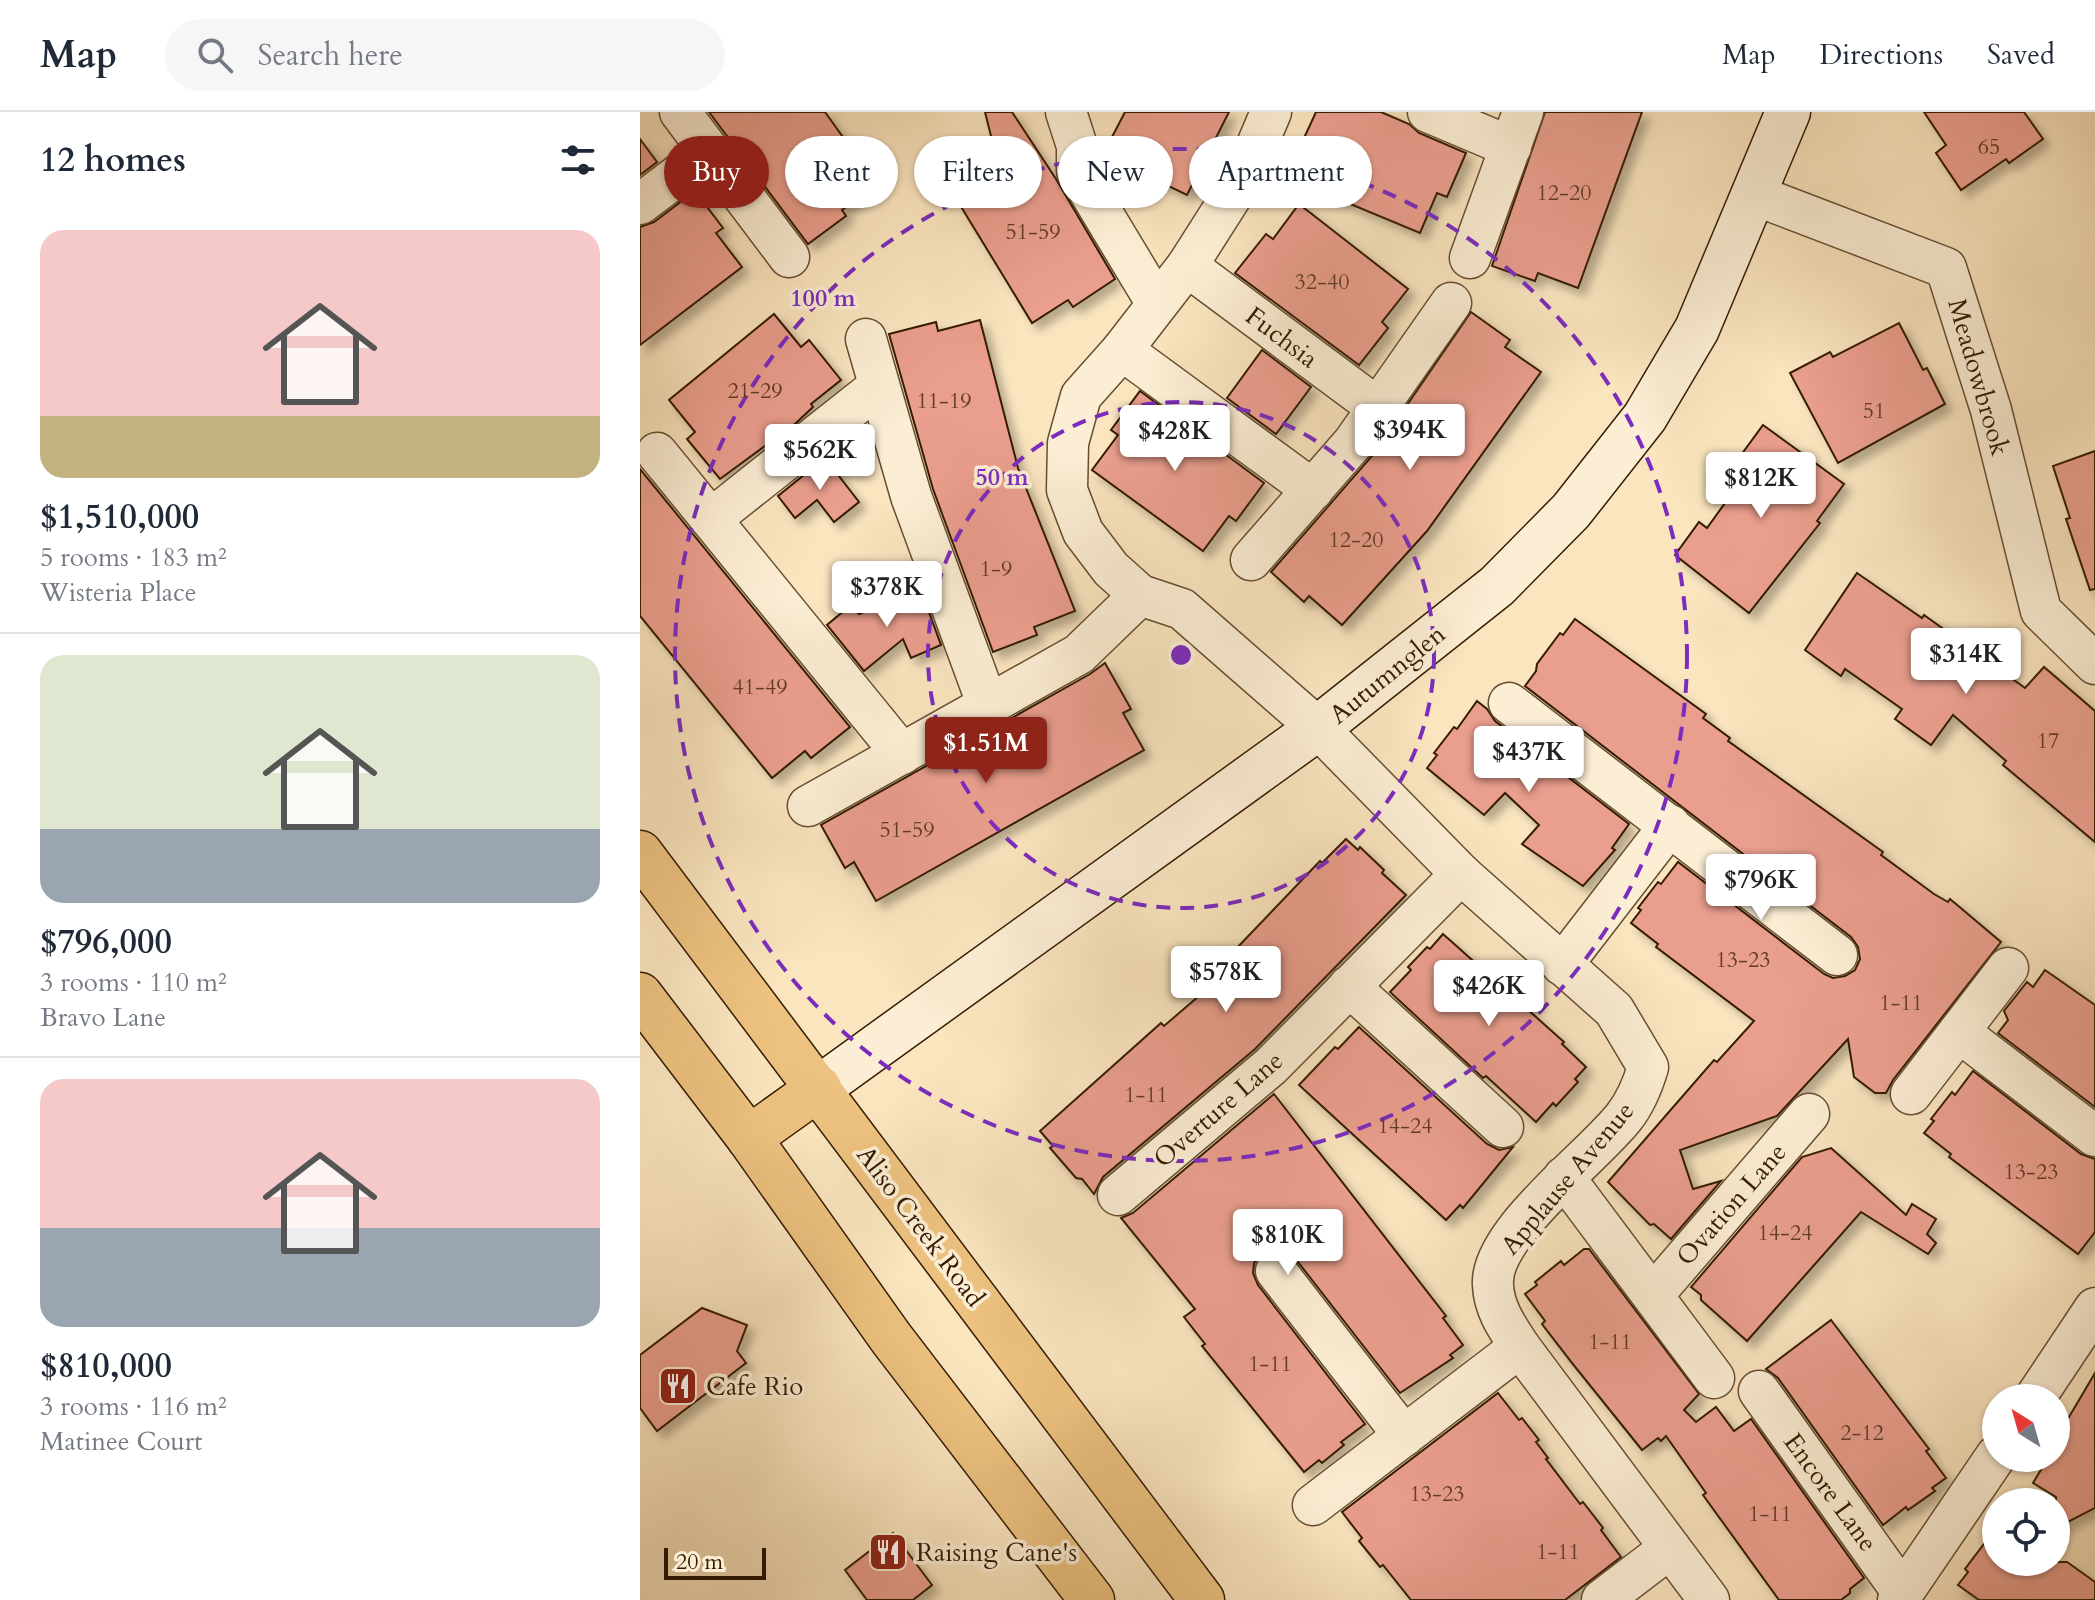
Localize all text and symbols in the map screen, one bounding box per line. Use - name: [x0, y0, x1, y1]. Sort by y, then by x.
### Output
- search box: [165, 19, 725, 91]
- text: Map: [40, 29, 117, 81]
- icon: search: [193, 33, 237, 77]
- text: Search here: [257, 35, 403, 76]
- text: Map: [1722, 36, 1776, 74]
- text: Directions: [1820, 36, 1943, 74]
- text: Saved: [1987, 36, 2055, 74]
- house number: 65: [1978, 132, 2000, 162]
- chip: Buy: [664, 136, 769, 208]
- chip: Rent: [785, 136, 898, 208]
- chip: Filters: [914, 136, 1042, 208]
- chip: New: [1058, 136, 1173, 208]
- chip: Apartment: [1189, 136, 1372, 208]
- text: 12 homes: [40, 137, 186, 183]
- icon: filters: [556, 138, 600, 182]
- house number: 12-20: [1537, 178, 1591, 208]
- house number: 51-59: [1006, 217, 1060, 247]
- house number: 32-40: [1295, 267, 1349, 297]
- icon: home: [248, 282, 392, 426]
- text: 100 m: [790, 282, 857, 315]
- street label: Meadowbrook: [1939, 295, 2018, 460]
- street label: Fuchsia: [1238, 299, 1325, 376]
- house number: 21-29: [728, 376, 782, 406]
- house number: 11-19: [917, 386, 971, 416]
- house number: 51: [1863, 396, 1885, 426]
- pin: $394K: [1354, 404, 1466, 472]
- pin: $428K: [1119, 405, 1231, 473]
- text: $394K: [1373, 412, 1447, 447]
- text: $428K: [1138, 413, 1212, 448]
- pin: $562K: [764, 424, 876, 492]
- text: $562K: [783, 432, 857, 467]
- pin: $812K: [1705, 452, 1817, 520]
- text: $812K: [1724, 460, 1798, 495]
- text: 50 m: [975, 461, 1029, 494]
- text: $1,510,000: [40, 494, 199, 540]
- house number: 12-20: [1329, 525, 1383, 555]
- text: 5 rooms · 183 m²: [40, 540, 227, 575]
- house number: 1-9: [980, 554, 1012, 584]
- pin: $378K: [831, 561, 943, 629]
- text: $378K: [850, 569, 924, 604]
- text: Wisteria Place: [40, 575, 197, 610]
- street label: Autumnglen: [1322, 617, 1453, 732]
- pin: $314K: [1910, 628, 2022, 696]
- text: $314K: [1929, 636, 2003, 671]
- centre of rings: [1167, 641, 1195, 669]
- house number: 41-49: [733, 672, 787, 702]
- icon: home: [248, 707, 392, 851]
- pin: $1.51M: [921, 717, 1051, 785]
- text: $1.51M: [943, 725, 1029, 760]
- pin: $437K: [1473, 726, 1585, 794]
- house number: 17: [2037, 726, 2059, 756]
- text: $437K: [1492, 734, 1566, 769]
- house number: 51-59: [880, 815, 934, 845]
- pin: $796K: [1705, 854, 1817, 922]
- text: $796K: [1724, 862, 1798, 897]
- text: $796,000: [40, 919, 172, 965]
- house number: 13-23: [1716, 945, 1770, 975]
- pin: $578K: [1170, 946, 1282, 1014]
- text: $578K: [1189, 954, 1263, 989]
- pin: $426K: [1433, 960, 1545, 1028]
- text: 3 rooms · 110 m²: [40, 965, 227, 1000]
- text: $426K: [1452, 968, 1526, 1003]
- house number: 1-11: [1879, 988, 1923, 1018]
- text: Bravo Lane: [40, 1000, 166, 1035]
- street label: Overture Lane: [1146, 1043, 1291, 1175]
- house number: 1-11: [1124, 1080, 1168, 1110]
- street label: Applause Avenue: [1493, 1094, 1642, 1262]
- house number: 14-24: [1378, 1111, 1432, 1141]
- icon: home: [248, 1131, 392, 1275]
- street label: Ovation Lane: [1668, 1136, 1794, 1273]
- street label: Aliso Creek Road: [848, 1139, 993, 1314]
- house number: 13-23: [2004, 1157, 2058, 1187]
- pin: $810K: [1232, 1209, 1344, 1277]
- text: $810K: [1251, 1217, 1325, 1252]
- house number: 14-24: [1758, 1218, 1812, 1248]
- house number: 1-11: [1588, 1327, 1632, 1357]
- text: $810,000: [40, 1343, 172, 1389]
- house number: 1-11: [1248, 1349, 1292, 1379]
- restaurant icon: Cafe Rio: [657, 1365, 699, 1407]
- place label: Cafe Rio: [706, 1369, 803, 1404]
- north arrow: [1982, 1384, 2070, 1472]
- map controls: [1982, 1384, 2070, 1576]
- text: 3 rooms · 116 m²: [40, 1389, 227, 1424]
- house number: 2-12: [1840, 1418, 1884, 1448]
- text: Matinee Court: [40, 1424, 203, 1459]
- street label: Encore Lane: [1776, 1426, 1885, 1559]
- house number: 13-23: [1410, 1479, 1464, 1509]
- button: locate: [1982, 1488, 2070, 1576]
- house number: 1-11: [1748, 1499, 1792, 1529]
- restaurant icon: Raising Cane's: [867, 1531, 909, 1573]
- place label: Raising Cane's: [916, 1535, 1077, 1570]
- house number: 1-11: [1536, 1537, 1580, 1567]
- scale bar: [664, 1544, 766, 1580]
- text: 20 m: [676, 1547, 723, 1577]

